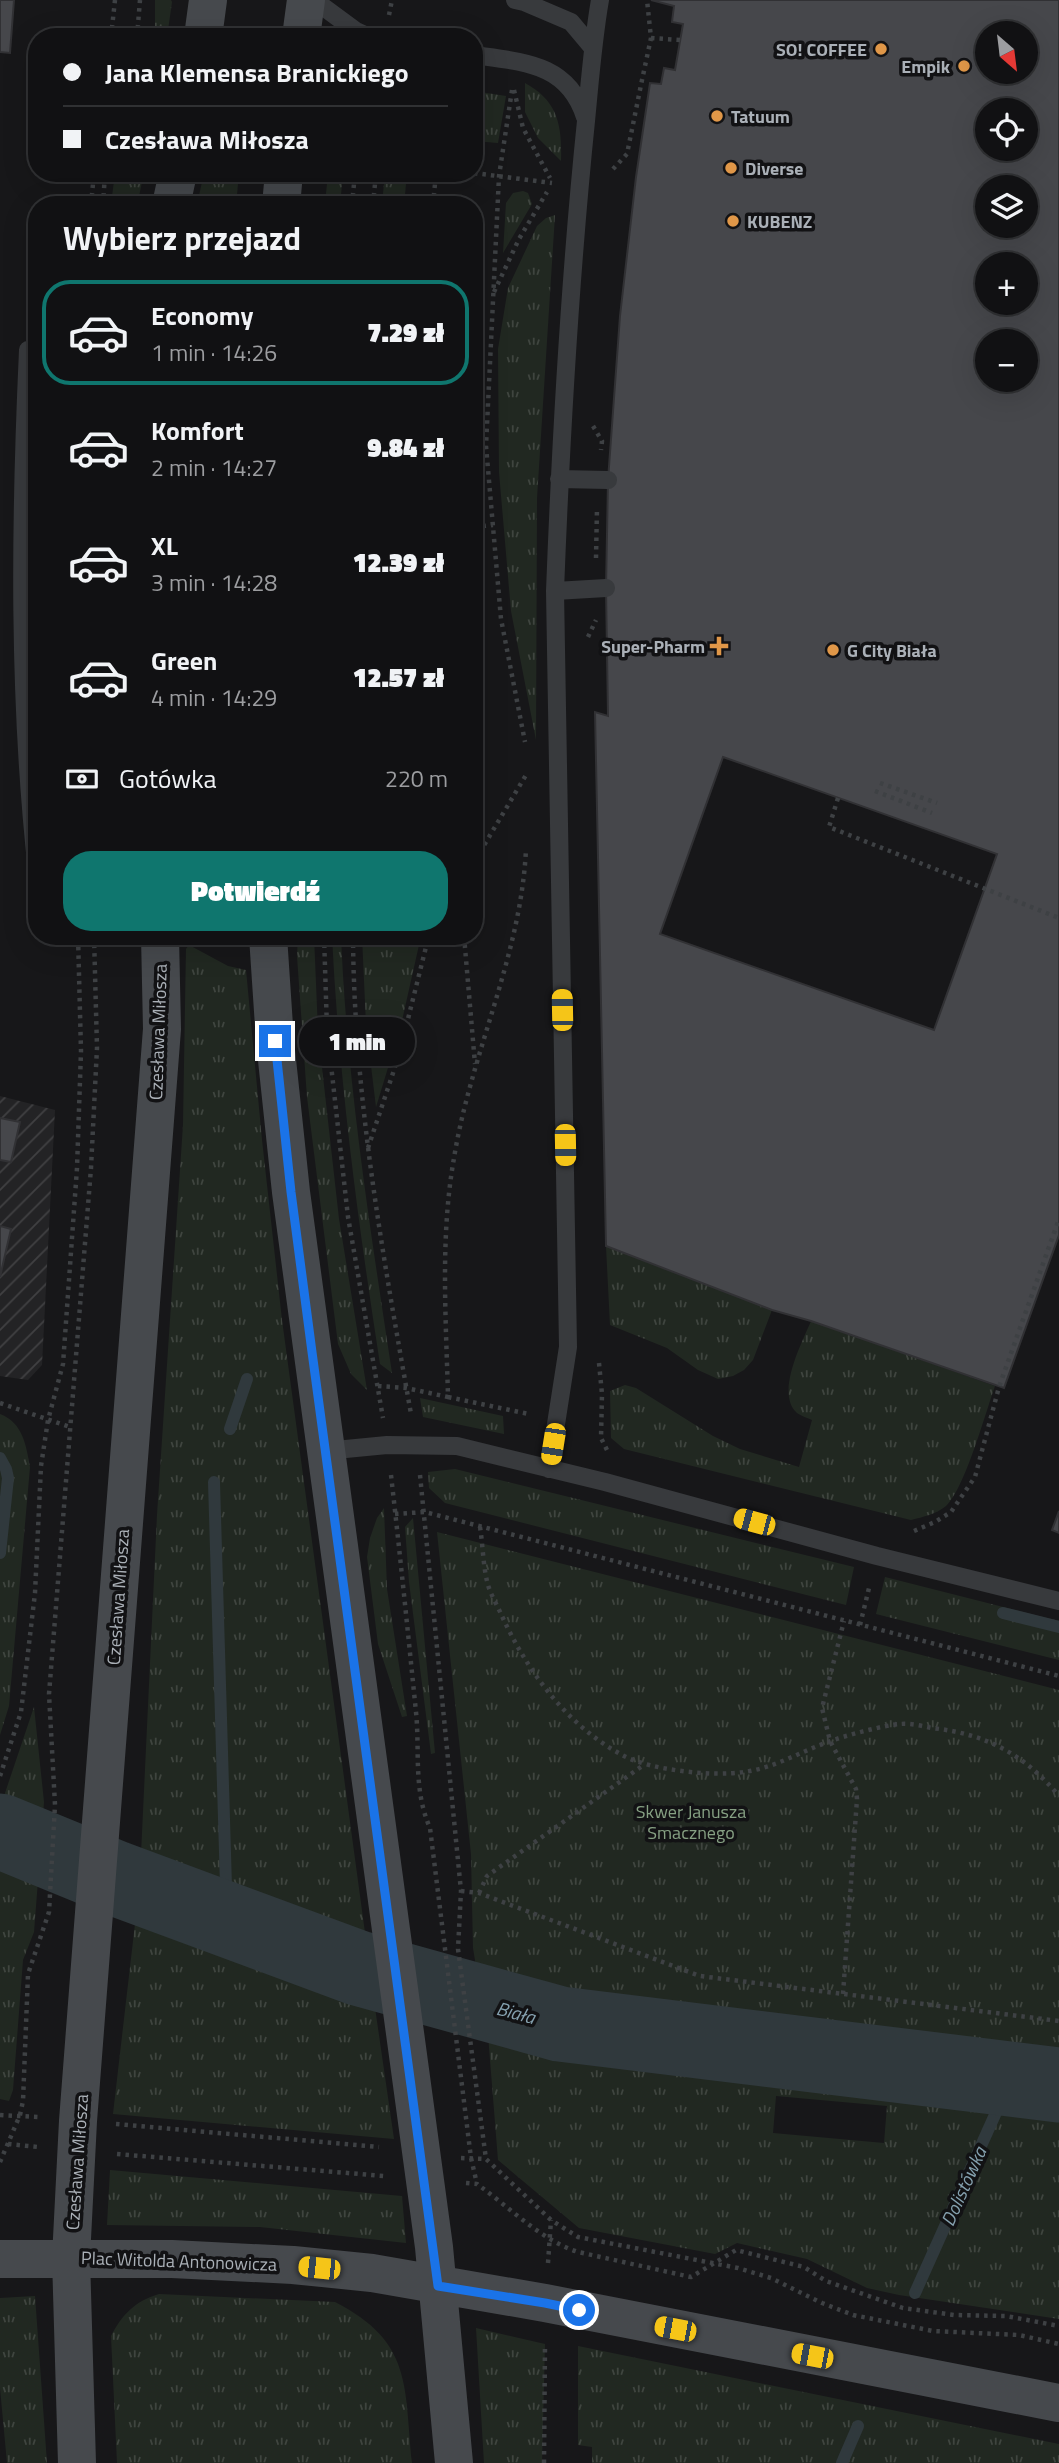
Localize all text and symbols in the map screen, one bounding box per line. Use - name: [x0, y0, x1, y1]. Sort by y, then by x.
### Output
- north arrow: [975, 21, 1038, 84]
- map controls: [975, 21, 1038, 392]
- place label: SO! COFFEE: [776, 36, 867, 63]
- marker: SO! COFFEE: [873, 41, 889, 57]
- text: Jana Klemensa Branickiego: [105, 53, 409, 92]
- place label: Empik: [901, 53, 951, 80]
- marker: Empik: [956, 58, 972, 74]
- button: locate: [975, 98, 1038, 161]
- place label: Tatuum: [731, 103, 790, 130]
- marker: Tatuum: [709, 108, 725, 124]
- text: Czesława Miłosza: [105, 120, 309, 159]
- place label: Diverse: [745, 155, 804, 182]
- marker: Diverse: [723, 160, 739, 176]
- button: layers: [975, 175, 1038, 238]
- place label: KUBENZ: [747, 208, 812, 235]
- marker: KUBENZ: [725, 213, 741, 229]
- text: Wybierz przejazd: [63, 214, 301, 262]
- button: +: [975, 252, 1038, 315]
- text: Economy: [151, 296, 253, 335]
- icon: car: [67, 301, 130, 364]
- text: 7.29 zł: [367, 313, 444, 352]
- button: −: [975, 329, 1038, 392]
- text: 1 min · 14:26: [151, 335, 277, 370]
- text: Komfort: [151, 411, 244, 450]
- icon: car: [67, 416, 130, 479]
- text: 9.84 zł: [367, 428, 444, 467]
- text: 2 min · 14:27: [151, 450, 277, 485]
- text: XL: [151, 526, 178, 565]
- icon: car: [67, 531, 130, 594]
- text: 12.39 zł: [353, 543, 444, 582]
- text: 3 min · 14:28: [151, 565, 277, 600]
- place label: Super-Pharm: [601, 633, 705, 660]
- place label: G City Biała: [847, 637, 937, 664]
- marker: Super-Pharm: [711, 638, 727, 654]
- text: Green: [151, 641, 217, 680]
- marker: G City Biała: [825, 642, 841, 658]
- icon: car: [67, 646, 130, 709]
- text: 12.57 zł: [353, 658, 444, 697]
- text: 4 min · 14:29: [151, 680, 277, 715]
- text: Gotówka: [119, 759, 217, 798]
- icon: cash: [63, 760, 101, 798]
- text: 220 m: [385, 761, 448, 796]
- button: Potwierdź: [63, 851, 448, 931]
- street label: Czesława Miłosza: [142, 963, 174, 1101]
- car: [552, 989, 573, 1031]
- callout: 1 min: [300, 1016, 415, 1066]
- text: 1 min: [328, 1024, 386, 1059]
- route end: [259, 1025, 291, 1057]
- car: [555, 1124, 576, 1166]
- car: [540, 1422, 567, 1466]
- car: [731, 1506, 778, 1538]
- street label: Czesława Miłosza: [100, 1528, 136, 1666]
- park label: Skwer Janusza Smacznego: [636, 1798, 746, 1846]
- water label: Biała: [493, 1993, 540, 2031]
- street label: Czesława Miłosza: [59, 2093, 95, 2231]
- water label: Dolistówka: [933, 2140, 994, 2230]
- street label: Plac Witolda Antonowicza: [81, 2244, 277, 2278]
- car: [298, 2255, 341, 2281]
- route start: [563, 2294, 595, 2326]
- car: [653, 2315, 698, 2343]
- car: [790, 2342, 835, 2370]

